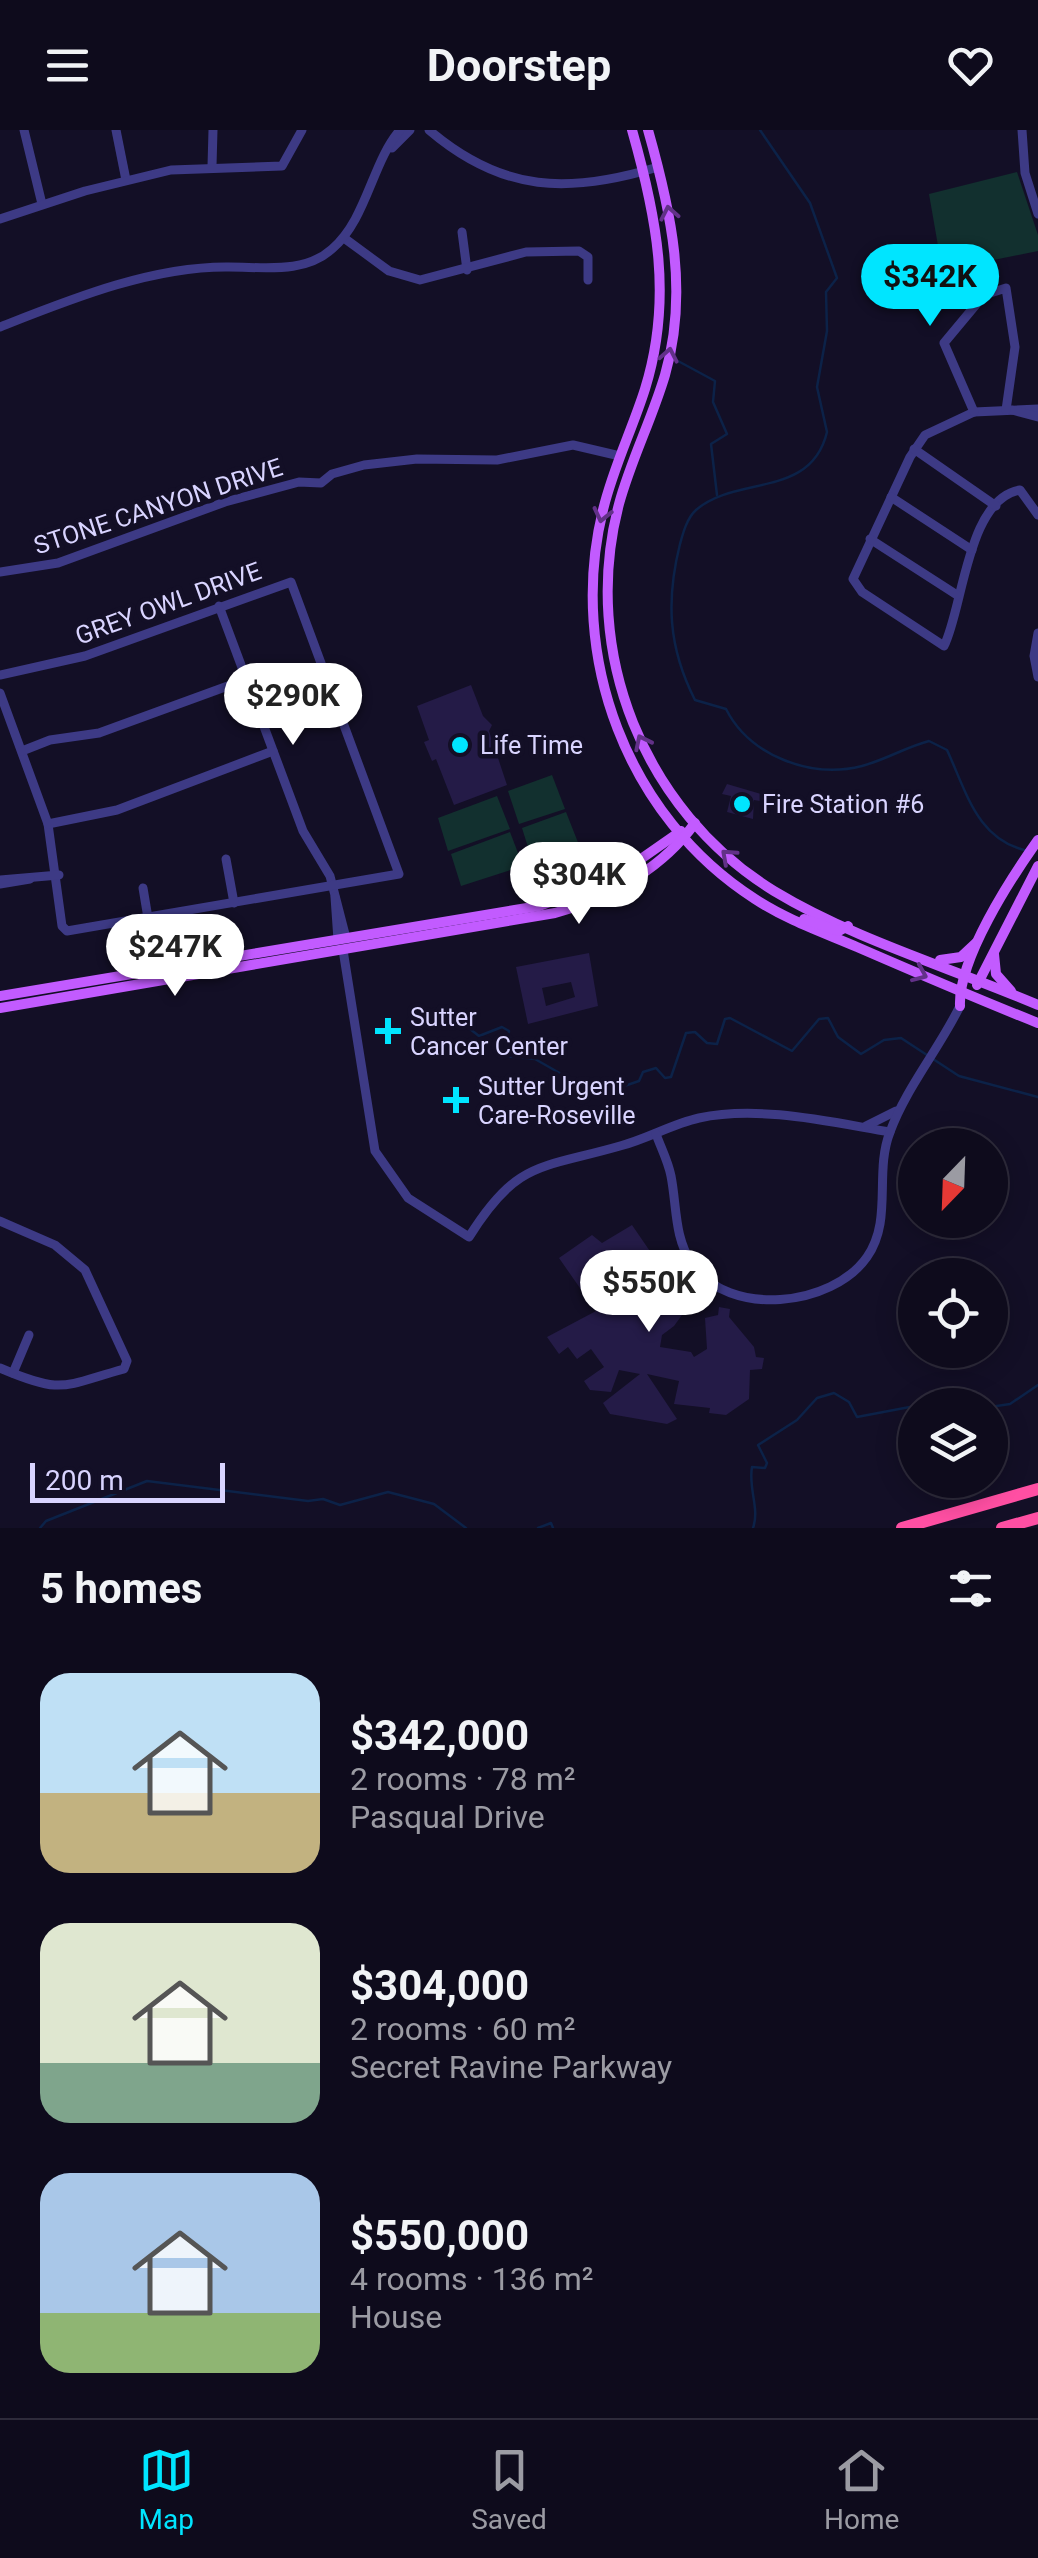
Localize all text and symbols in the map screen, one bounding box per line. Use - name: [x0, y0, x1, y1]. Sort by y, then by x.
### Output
- icon: menu: [40, 38, 95, 93]
- icon: heart: [943, 38, 998, 93]
- text: Doorstep: [427, 39, 611, 92]
- one-way arrow: [660, 204, 681, 221]
- pin: $342K: [860, 244, 1000, 329]
- text: $342K: [883, 257, 977, 295]
- one-way arrow: [658, 347, 679, 363]
- street label: STONE CANYON DRIVE: [30, 453, 286, 560]
- one-way arrow: [593, 506, 614, 523]
- street label: GREY OWL DRIVE: [71, 556, 265, 651]
- pin: $290K: [223, 663, 363, 748]
- text: $290K: [246, 676, 340, 714]
- place label: Life Time: [480, 731, 583, 760]
- marker: Life Time: [449, 734, 471, 756]
- one-way arrow: [634, 735, 654, 753]
- place label: Fire Station #6: [762, 790, 924, 819]
- marker: Fire Station #6: [731, 793, 753, 815]
- pin: $304K: [509, 842, 649, 927]
- one-way arrow: [721, 849, 740, 867]
- text: $304K: [532, 855, 626, 893]
- pin: $247K: [105, 914, 245, 999]
- text: $247K: [128, 927, 222, 965]
- one-way arrow: [911, 963, 928, 983]
- place label: Sutter Cancer Center: [410, 1003, 568, 1061]
- marker: Sutter Cancer Center: [375, 1018, 401, 1044]
- place label: Sutter Urgent Care-Roseville: [478, 1072, 636, 1130]
- marker: Sutter Urgent Care-Roseville: [443, 1087, 469, 1113]
- north arrow: [898, 1128, 1008, 1238]
- map controls: [898, 1128, 1008, 1498]
- pin: $550K: [579, 1250, 719, 1335]
- button: locate: [898, 1258, 1008, 1368]
- text: $550K: [602, 1263, 696, 1301]
- button: layers: [898, 1388, 1008, 1498]
- scale bar: [30, 1458, 225, 1502]
- text: 200 m: [45, 1464, 124, 1497]
- icon: filters: [943, 1561, 998, 1616]
- text: 5 homes: [40, 1564, 202, 1613]
- text: $342,000: [350, 1711, 529, 1760]
- icon: home: [120, 1713, 240, 1833]
- text: 2 rooms · 78 m²: [350, 1760, 575, 1798]
- text: Pasqual Drive: [350, 1798, 545, 1836]
- text: $304,000: [350, 1961, 529, 2010]
- icon: home: [120, 1963, 240, 2083]
- text: 2 rooms · 60 m²: [350, 2010, 575, 2048]
- text: Secret Ravine Parkway: [350, 2048, 672, 2086]
- text: $550,000: [350, 2211, 529, 2260]
- icon: home: [120, 2213, 240, 2333]
- text: 4 rooms · 136 m²: [350, 2260, 593, 2298]
- text: House: [350, 2298, 442, 2336]
- tab: Map: [139, 2443, 194, 2536]
- tab: Saved: [471, 2443, 547, 2536]
- tab: Home: [824, 2443, 899, 2536]

